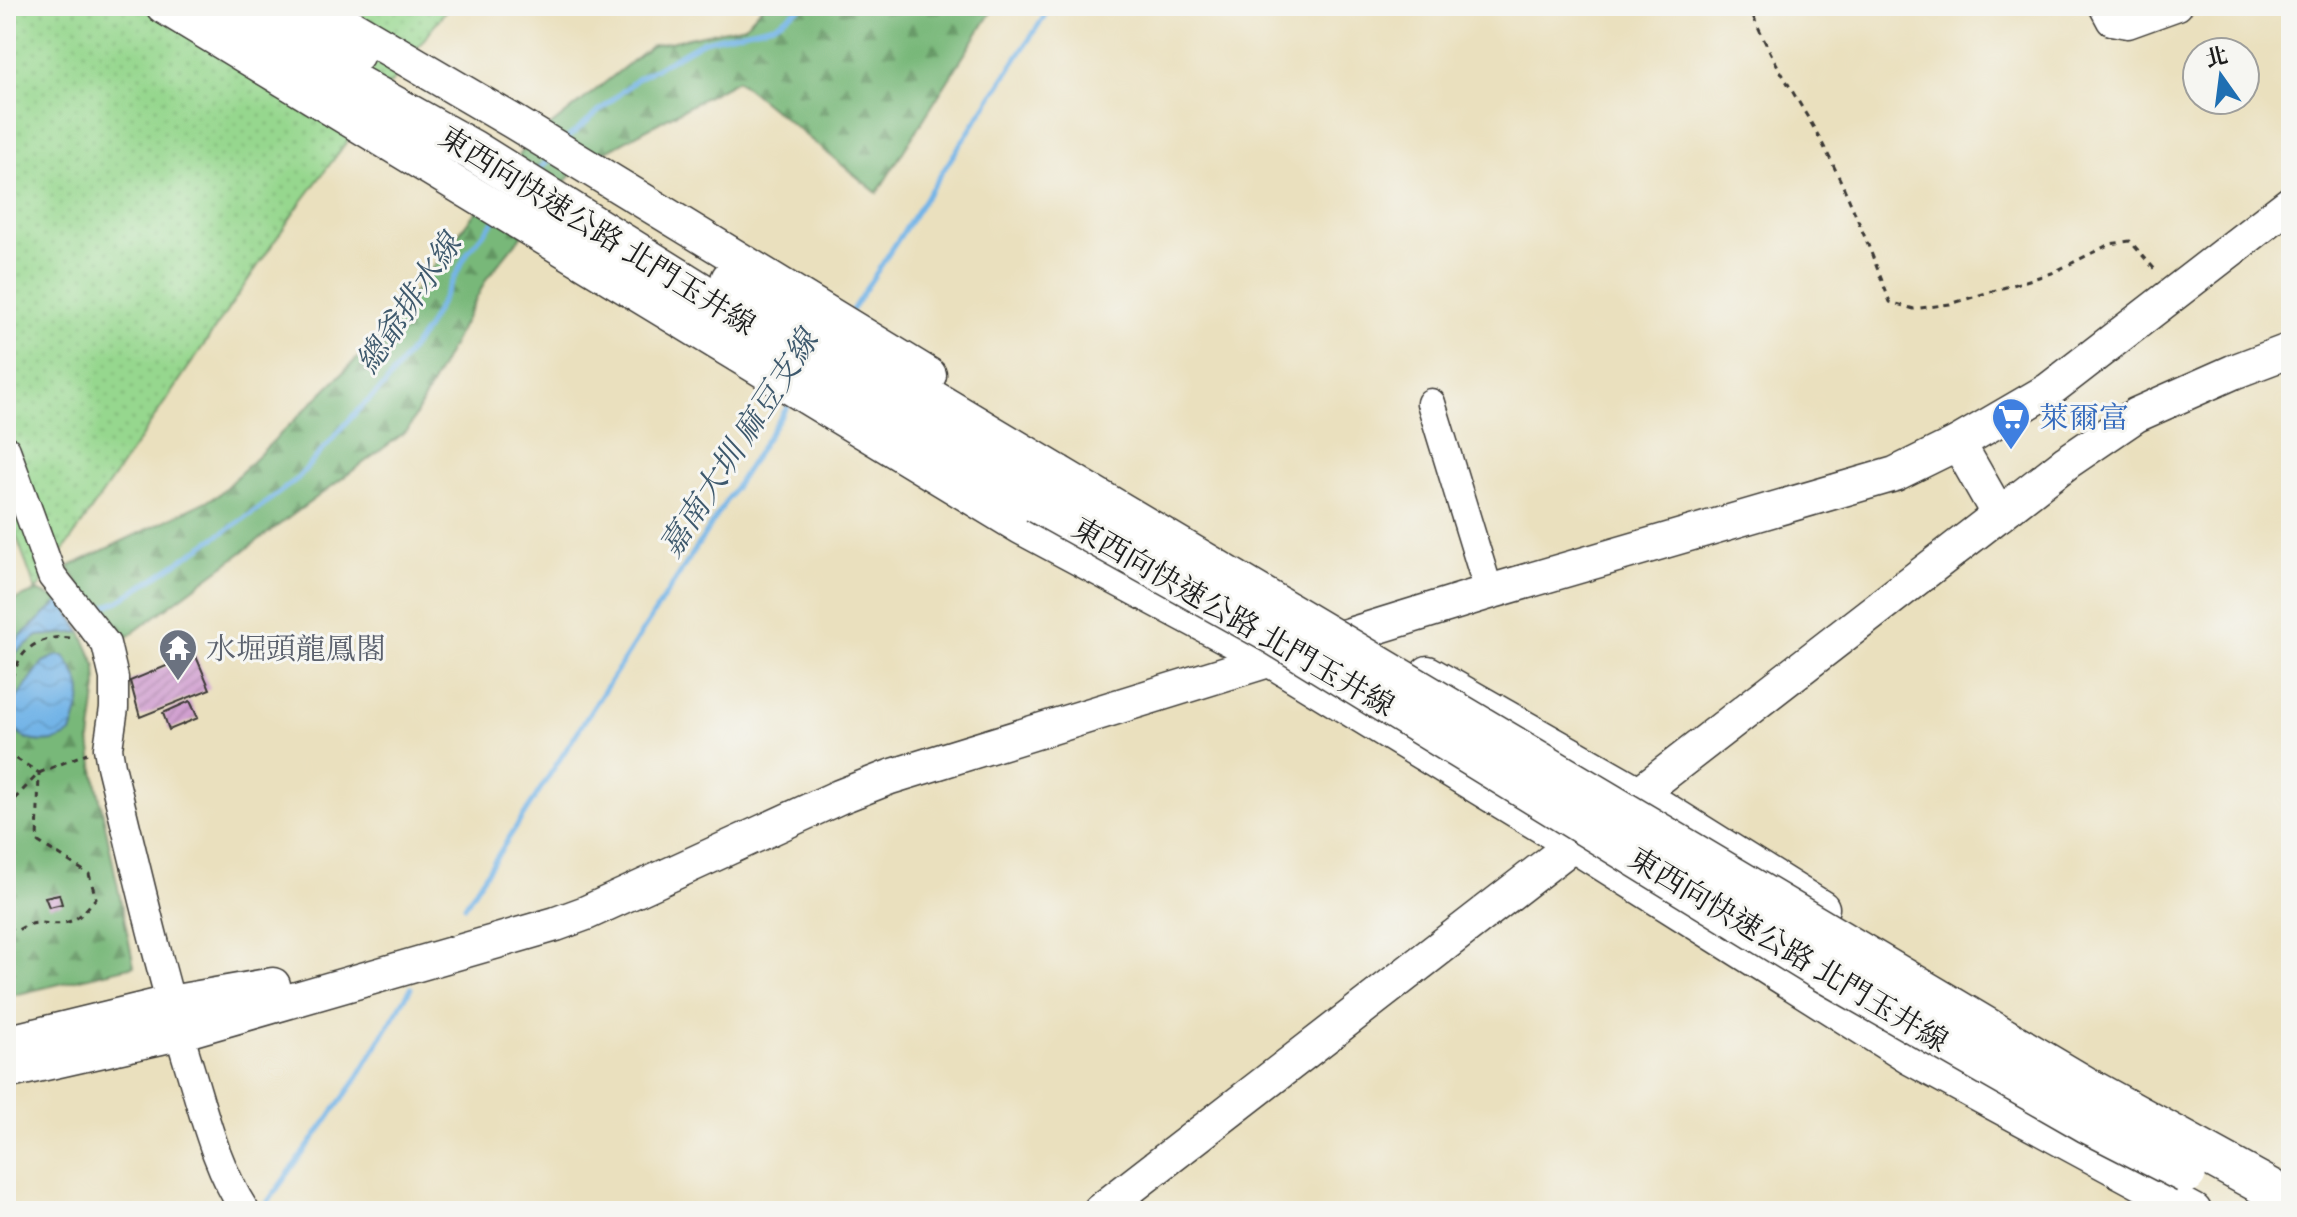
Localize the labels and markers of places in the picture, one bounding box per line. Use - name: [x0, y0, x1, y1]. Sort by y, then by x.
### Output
- place label: 萊爾富: [2039, 395, 2129, 439]
- supermarket icon: 萊爾富: [1990, 396, 2032, 451]
- place label: 水堀頭龍鳳閣: [206, 626, 386, 670]
- temple icon: 水堀頭龍鳳閣: [157, 627, 199, 682]

